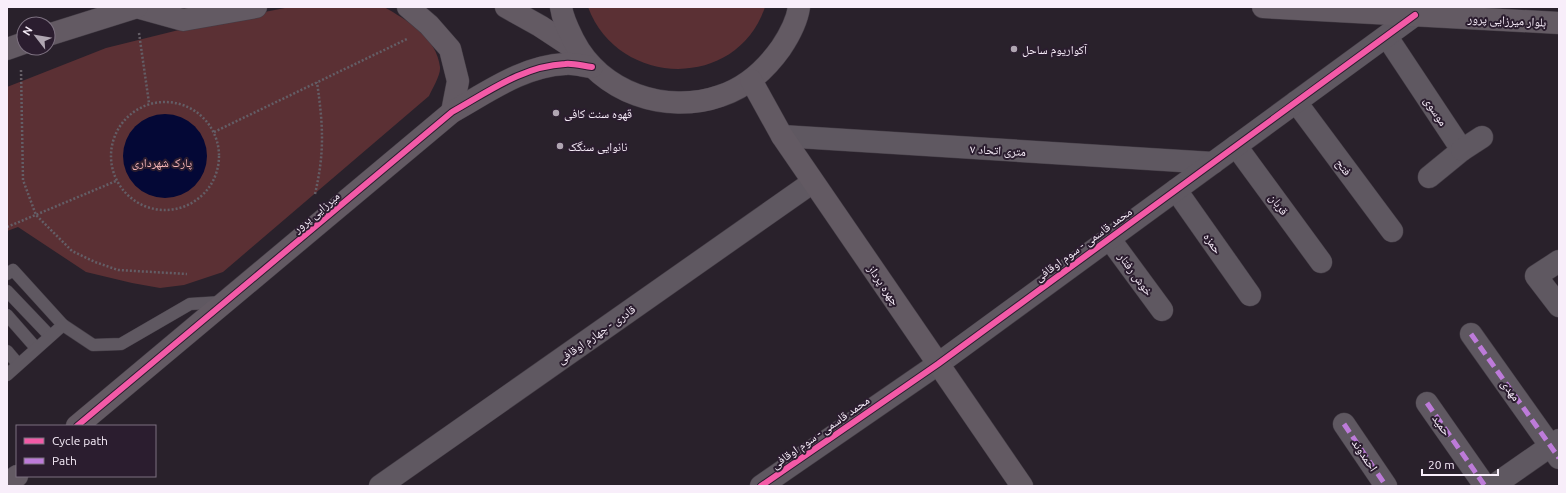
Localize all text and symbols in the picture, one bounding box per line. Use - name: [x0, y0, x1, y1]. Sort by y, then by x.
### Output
- street label: بلوار میرزایی پرور: [1466, 11, 1547, 30]
- north arrow: [16, 16, 56, 56]
- text: N: [20, 24, 35, 37]
- place label: آکواریوم ساحل: [1022, 43, 1088, 58]
- marker: آکواریوم ساحل: [1009, 44, 1019, 54]
- street label: موسوی: [1421, 94, 1450, 129]
- place label: قهوه سنت کافی: [564, 107, 632, 121]
- marker: قهوه سنت کافی: [551, 108, 561, 118]
- place label: نانوایی سنگک: [568, 140, 627, 154]
- marker: نانوایی سنگک: [555, 141, 565, 151]
- street label: ۷ متری اتحاد: [970, 142, 1026, 159]
- park label: پارک شهرداری: [132, 156, 193, 170]
- street label: فتح: [1333, 156, 1354, 178]
- street label: میرزایی پرور: [289, 189, 343, 237]
- street label: قربان: [1266, 191, 1291, 218]
- street label: محمد قاسمی - سوم اوقافی: [1032, 204, 1135, 285]
- street label: حمزه: [1201, 230, 1225, 256]
- street label: خوش رفتار: [1115, 249, 1156, 299]
- street label: چهره پرداز: [864, 261, 902, 309]
- street label: قادری - چهارم اوقافی: [554, 302, 639, 367]
- street label: مهدی: [1498, 377, 1523, 404]
- street label: محمد قاسمی - سوم اوقافی: [768, 393, 873, 473]
- street label: حمید: [1429, 412, 1454, 439]
- legend: [16, 425, 156, 477]
- text: Cycle path: [52, 434, 108, 447]
- street label: احمدوند: [1350, 437, 1380, 474]
- scale bar: [1422, 451, 1498, 477]
- text: Path: [52, 454, 77, 467]
- text: 20 m: [1428, 458, 1455, 471]

